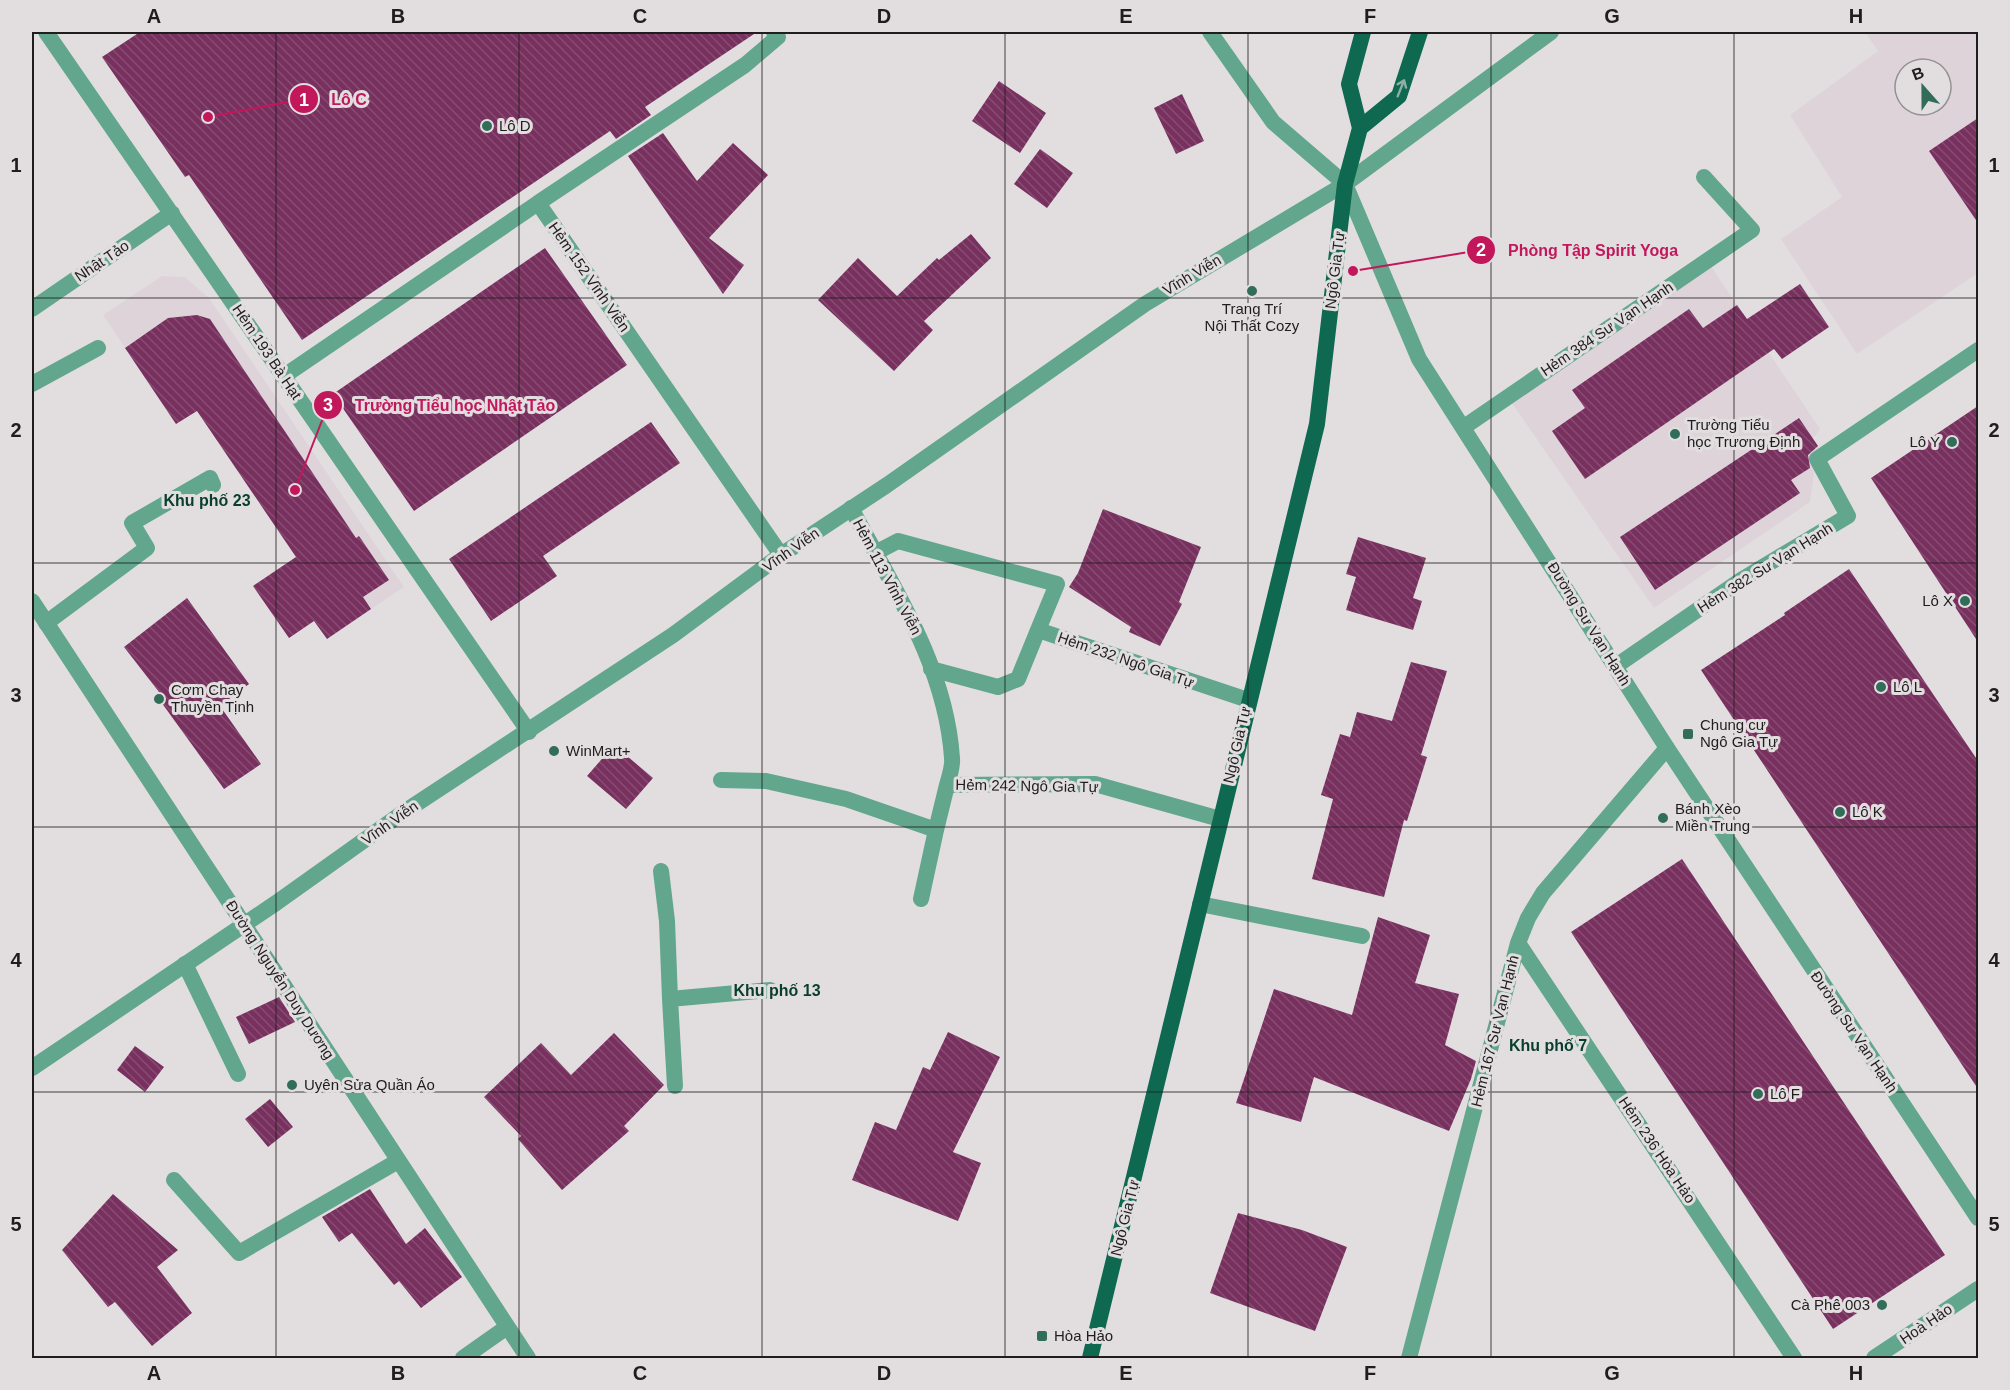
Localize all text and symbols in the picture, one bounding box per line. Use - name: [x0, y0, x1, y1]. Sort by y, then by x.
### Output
- text: A: [147, 5, 161, 27]
- text: B: [391, 5, 405, 27]
- text: C: [633, 5, 647, 27]
- text: D: [877, 5, 891, 27]
- text: E: [1119, 5, 1133, 27]
- text: F: [1364, 5, 1376, 27]
- text: G: [1604, 5, 1620, 27]
- text: H: [1849, 5, 1863, 27]
- north arrow: [1893, 57, 1953, 117]
- text: B: [1909, 63, 1926, 83]
- one-way arrow: [1396, 79, 1407, 97]
- callout: Lô C: [289, 82, 379, 116]
- text: 1: [299, 90, 309, 110]
- text: Lô C: [331, 91, 367, 108]
- place label: Lô D: [499, 117, 531, 134]
- marker: Lô D: [480, 119, 494, 133]
- text: 1: [10, 154, 22, 176]
- text: 1: [1988, 154, 2000, 176]
- street label: Hẻm 152 Vĩnh Viễn: [545, 219, 634, 335]
- street label: Ngô Gia Tự: [1321, 230, 1348, 310]
- callout: Phòng Tập Spirit Yoga: [1466, 233, 1690, 267]
- street label: Nhật Tảo: [72, 236, 132, 285]
- text: 2: [1476, 240, 1486, 260]
- text: Phòng Tập Spirit Yoga: [1508, 242, 1678, 259]
- street label: Vĩnh Viễn: [1160, 251, 1224, 299]
- street label: Hẻm 384 Sư Vạn Hạnh: [1537, 278, 1676, 379]
- marker: Trang Trí Nội Thất Cozy: [1245, 284, 1259, 298]
- place label: Trang Trí Nội Thất Cozy: [1205, 300, 1300, 334]
- street label: Hẻm 193 Bà Hạt: [229, 301, 306, 403]
- callout: Trường Tiểu học Nhật Tảo: [313, 388, 568, 422]
- text: 3: [323, 395, 333, 415]
- text: Trường Tiểu học Nhật Tảo: [355, 397, 555, 414]
- place label: Trường Tiểu học Trương Định: [1687, 416, 1800, 450]
- text: 2: [10, 419, 22, 441]
- text: 2: [1988, 419, 2000, 441]
- marker: Trường Tiểu học Trương Định: [1668, 427, 1682, 441]
- place label: Lô Y: [1909, 433, 1940, 450]
- marker: Lô Y: [1945, 435, 1959, 449]
- district label: Khu phố 23: [163, 492, 251, 509]
- street label: Hẻm 113 Vĩnh Viễn: [850, 516, 925, 638]
- street label: Hẻm 382 Sư Vạn Hạnh: [1694, 519, 1835, 616]
- street label: Vĩnh Viễn: [759, 524, 822, 575]
- street label: Đường Sư Vạn Hạnh: [1544, 559, 1634, 689]
- place label: Lô X: [1922, 592, 1953, 609]
- marker: Lô X: [1958, 594, 1972, 608]
- street label: Hẻm 232 Ngô Gia Tự: [1056, 628, 1197, 691]
- place label: Lô L: [1893, 678, 1922, 695]
- marker: Lô L: [1874, 680, 1888, 694]
- place label: Cơm Chay Thuyền Tịnh: [171, 681, 254, 715]
- text: 3: [10, 684, 22, 706]
- text: 3: [1988, 684, 2000, 706]
- marker: Cơm Chay Thuyền Tịnh: [152, 692, 166, 706]
- street label: Ngô Gia Tự: [1219, 705, 1254, 785]
- place label: Chung cư Ngô Gia Tự: [1700, 716, 1778, 750]
- marker: Chung cư Ngô Gia Tự: [1681, 727, 1695, 741]
- place label: WinMart+: [566, 742, 631, 759]
- marker: WinMart+: [547, 744, 561, 758]
- street label: Hẻm 242 Ngô Gia Tự: [955, 776, 1099, 795]
- street label: Vĩnh Viễn: [358, 797, 421, 848]
- place label: Bánh Xèo Miền Trung: [1675, 800, 1750, 834]
- place label: Lô K: [1852, 803, 1883, 820]
- marker: Lô K: [1833, 805, 1847, 819]
- marker: Bánh Xèo Miền Trung: [1656, 811, 1670, 825]
- street label: Đường Nguyễn Duy Dương: [223, 897, 338, 1062]
- text: 4: [10, 949, 22, 971]
- text: 4: [1988, 949, 2000, 971]
- street label: Hẻm 167 Sư Vạn Hạnh: [1467, 953, 1522, 1109]
- street label: Đường Sư Vạn Hạnh: [1808, 968, 1901, 1096]
- district label: Khu phố 13: [733, 982, 821, 999]
- district label: Khu phố 7: [1509, 1037, 1587, 1054]
- place label: Uyên Sửa Quần Áo: [304, 1076, 435, 1093]
- marker: Uyên Sửa Quần Áo: [285, 1078, 299, 1092]
- place label: Lô F: [1770, 1085, 1800, 1102]
- marker: Lô F: [1751, 1087, 1765, 1101]
- street label: Hẻm 236 Hòa Hảo: [1616, 1093, 1699, 1206]
- street label: Ngô Gia Tự: [1107, 1178, 1142, 1258]
- text: 5: [10, 1213, 22, 1235]
- text: 5: [1988, 1213, 2000, 1235]
- place label: Cà Phê 003: [1791, 1296, 1870, 1313]
- marker: Cà Phê 003: [1875, 1298, 1889, 1312]
- street label: Hoà Hảo: [1896, 1300, 1955, 1347]
- place label: Hòa Hảo: [1054, 1327, 1113, 1344]
- marker: Hòa Hảo: [1035, 1329, 1049, 1343]
- text: A: [147, 1362, 161, 1384]
- text: B: [391, 1362, 405, 1384]
- text: C: [633, 1362, 647, 1384]
- text: D: [877, 1362, 891, 1384]
- text: E: [1119, 1362, 1133, 1384]
- text: F: [1364, 1362, 1376, 1384]
- text: G: [1604, 1362, 1620, 1384]
- text: H: [1849, 1362, 1863, 1384]

